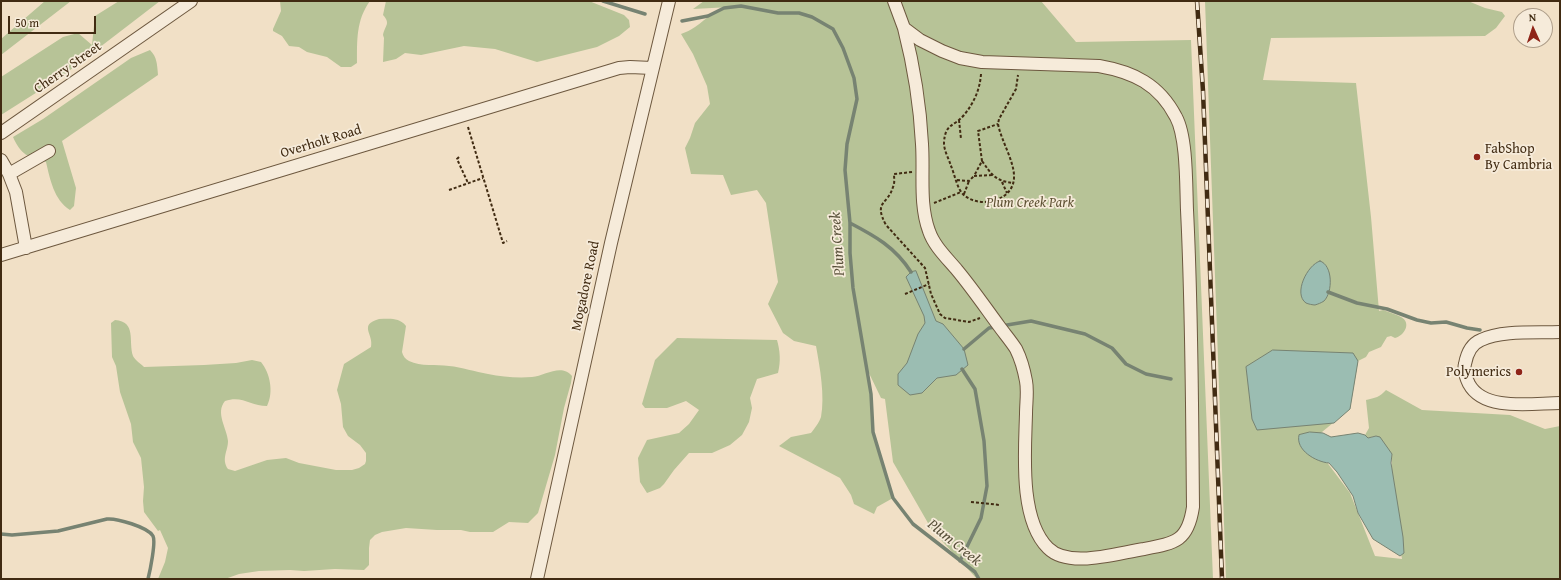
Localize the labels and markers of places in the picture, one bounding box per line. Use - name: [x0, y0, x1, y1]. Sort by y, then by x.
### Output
- place label: FabShop By Cambria: [1485, 141, 1552, 174]
- marker: FabShop By Cambria: [1472, 152, 1482, 162]
- place label: Polymerics: [1446, 364, 1511, 380]
- marker: Polymerics: [1514, 367, 1524, 377]

